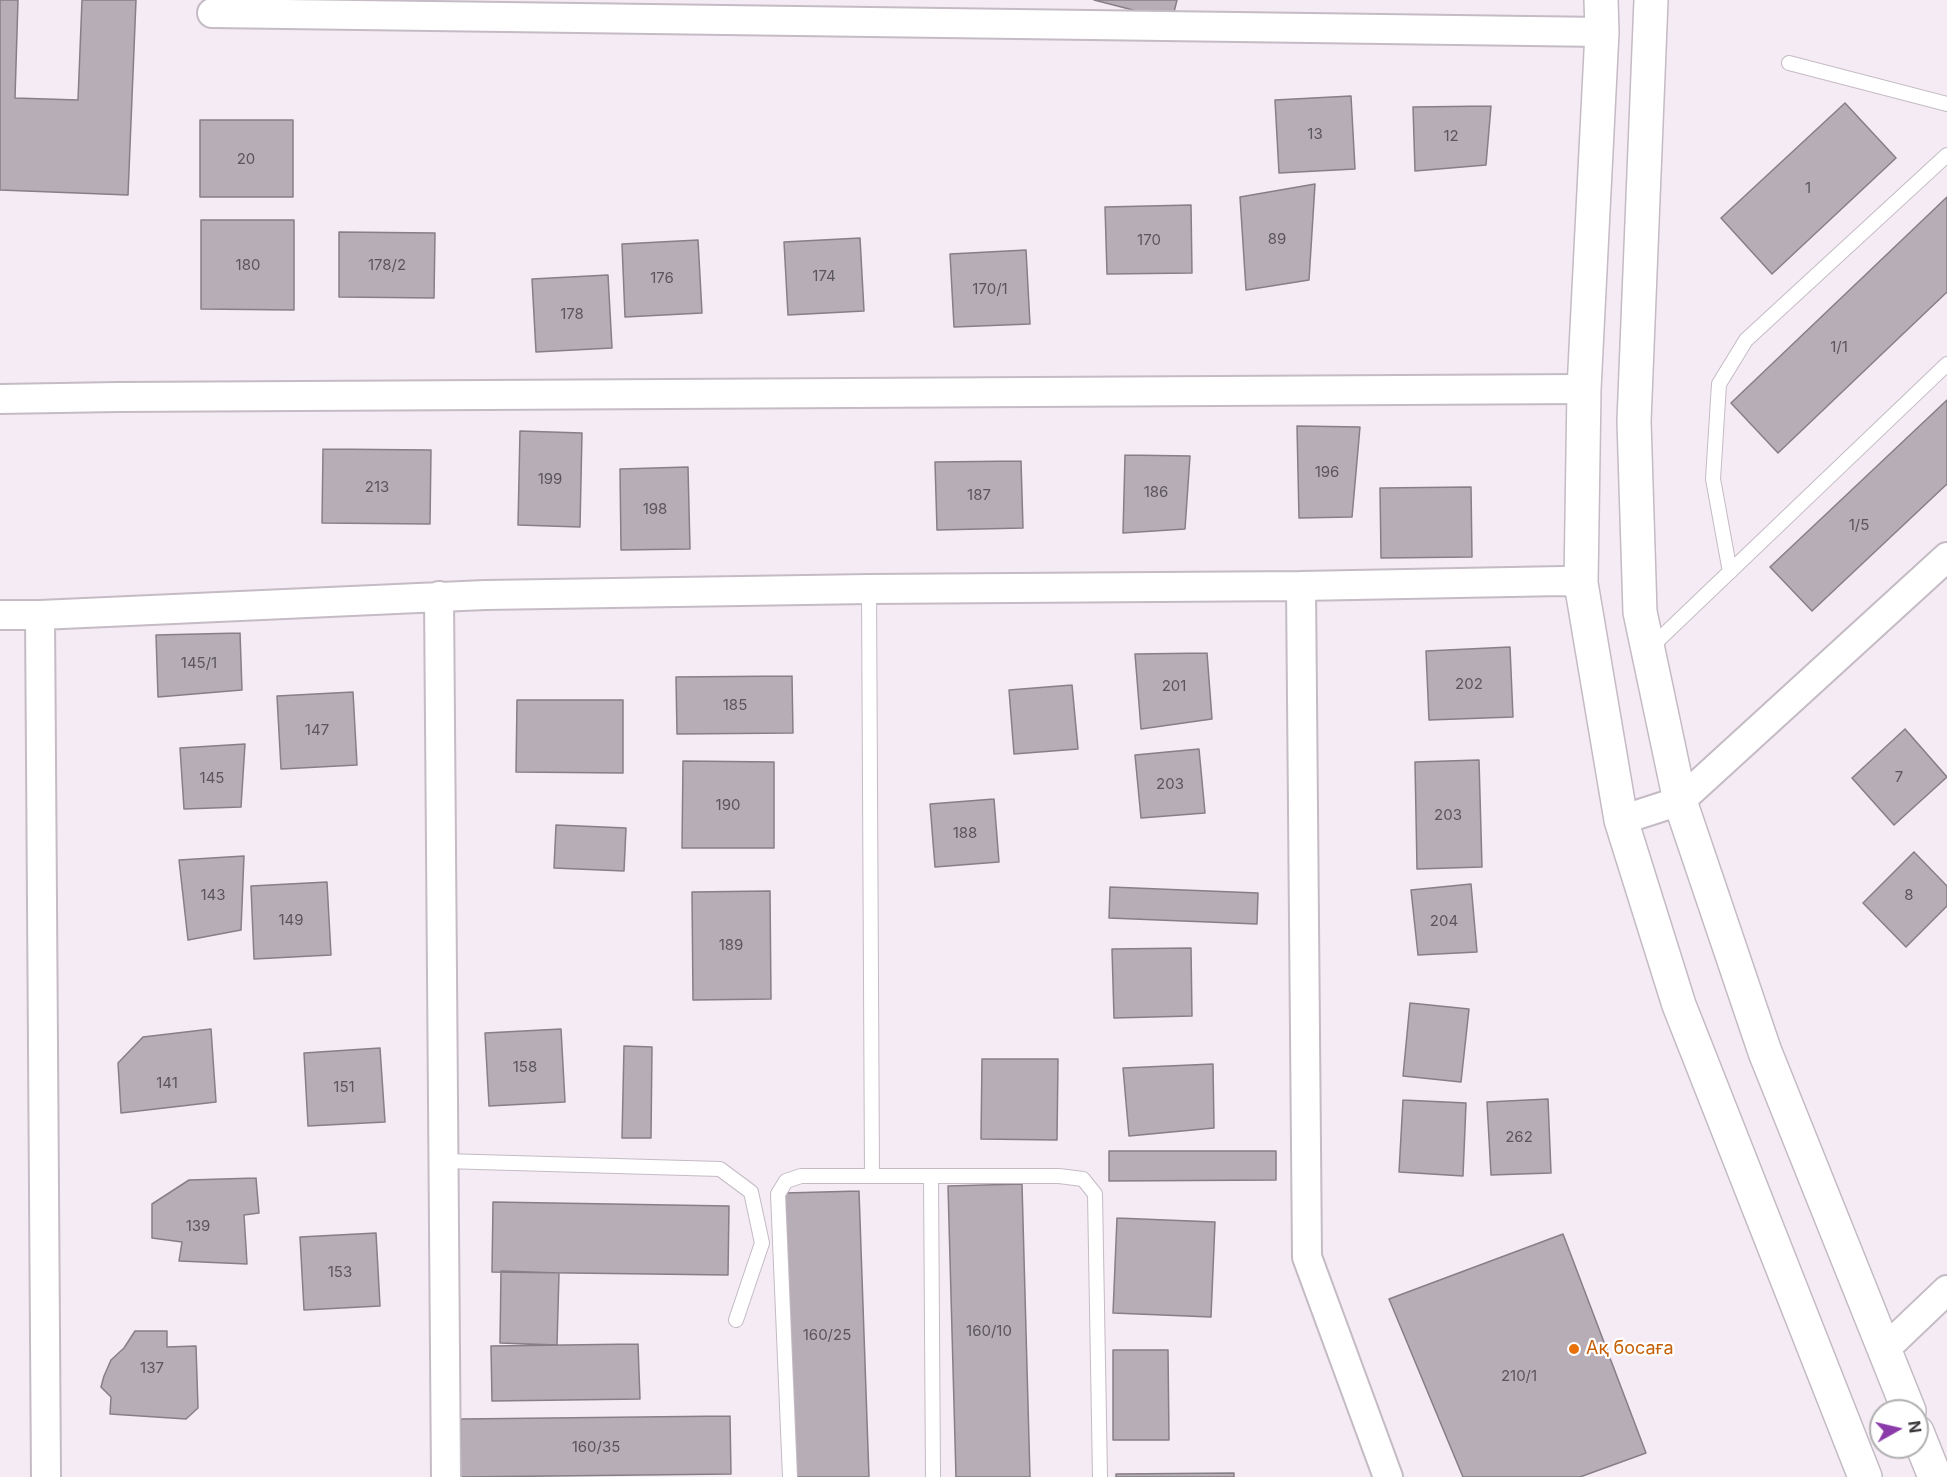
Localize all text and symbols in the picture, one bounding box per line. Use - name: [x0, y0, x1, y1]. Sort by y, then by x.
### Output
- house number: 13: [1307, 125, 1323, 143]
- house number: 12: [1443, 127, 1459, 145]
- house number: 20: [237, 150, 255, 168]
- house number: 1: [1805, 179, 1811, 197]
- house number: 89: [1268, 230, 1286, 248]
- house number: 170: [1137, 231, 1161, 249]
- house number: 180: [236, 256, 260, 274]
- house number: 178/2: [368, 256, 406, 274]
- house number: 174: [812, 267, 836, 285]
- house number: 176: [650, 269, 674, 287]
- house number: 170/1: [972, 280, 1008, 298]
- house number: 178: [560, 305, 584, 323]
- house number: 1/1: [1830, 338, 1848, 356]
- house number: 196: [1315, 463, 1339, 481]
- house number: 199: [538, 470, 562, 488]
- house number: 213: [365, 478, 389, 496]
- house number: 186: [1144, 483, 1168, 501]
- house number: 187: [967, 486, 991, 504]
- house number: 198: [643, 500, 667, 518]
- house number: 1/5: [1849, 516, 1869, 534]
- house number: 145/1: [181, 654, 217, 672]
- house number: 202: [1455, 675, 1483, 693]
- house number: 201: [1162, 677, 1186, 695]
- house number: 185: [723, 696, 747, 714]
- house number: 147: [305, 721, 329, 739]
- house number: 7: [1895, 768, 1903, 786]
- house number: 145: [200, 769, 224, 787]
- house number: 203: [1156, 775, 1184, 793]
- house number: 190: [716, 796, 740, 814]
- house number: 203: [1434, 806, 1462, 824]
- house number: 188: [953, 824, 977, 842]
- house number: 143: [200, 886, 226, 904]
- house number: 8: [1904, 886, 1914, 904]
- house number: 149: [278, 911, 304, 929]
- house number: 204: [1430, 912, 1458, 930]
- house number: 189: [719, 936, 743, 954]
- house number: 158: [513, 1058, 537, 1076]
- house number: 141: [156, 1074, 178, 1092]
- house number: 151: [333, 1078, 355, 1096]
- house number: 262: [1505, 1128, 1533, 1146]
- house number: 139: [186, 1217, 210, 1235]
- house number: 153: [328, 1263, 352, 1281]
- house number: 160/10: [966, 1322, 1012, 1340]
- house number: 160/25: [803, 1326, 851, 1344]
- place label: Ақ босаға: [1586, 1338, 1674, 1360]
- marker: Ақ босаға: [1567, 1342, 1581, 1356]
- house number: 137: [140, 1359, 164, 1377]
- house number: 210/1: [1501, 1367, 1537, 1385]
- north arrow: [1869, 1399, 1929, 1459]
- text: N: [1904, 1419, 1926, 1434]
- house number: 160/35: [572, 1438, 620, 1456]

